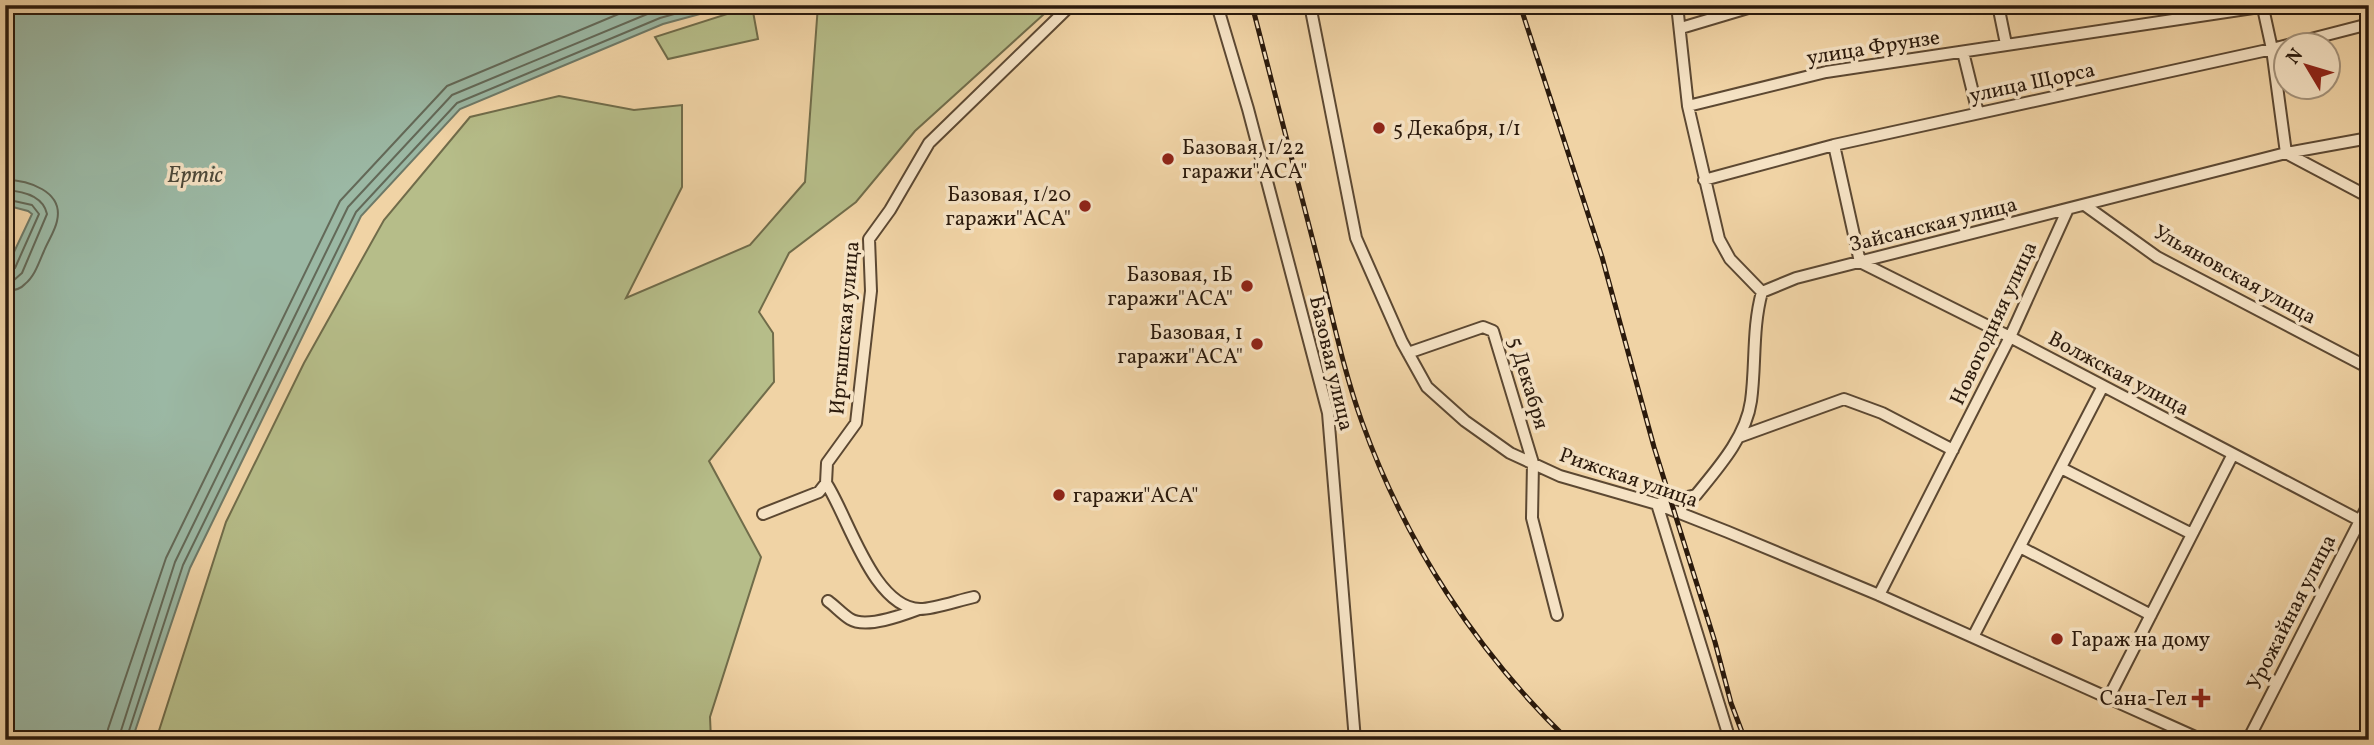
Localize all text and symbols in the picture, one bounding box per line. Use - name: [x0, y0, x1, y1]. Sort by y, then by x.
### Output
- street label: улица Фрунзе: [1804, 24, 1942, 73]
- north arrow: [2272, 32, 2342, 102]
- text: N: [2281, 43, 2310, 70]
- street label: улица Щорса: [1967, 56, 2098, 111]
- place label: 5 Декабря, 1/1: [1393, 115, 1521, 144]
- marker: 5 Декабря, 1/1: [1371, 120, 1387, 136]
- place label: Базовая, 1/22 гаражи"ACА": [1182, 134, 1308, 187]
- marker: Базовая, 1/22 гаражи"ACА": [1160, 151, 1176, 167]
- water label: Ертіс: [167, 160, 224, 192]
- place label: Базовая, 1/20 гаражи"ACА": [945, 181, 1071, 234]
- street label: Зайсанская улица: [1846, 191, 2020, 260]
- marker: Базовая, 1/20 гаражи"ACА": [1077, 198, 1093, 214]
- street label: Ульяновская улица: [2148, 218, 2321, 332]
- street label: Новогодняя улица: [1944, 237, 2045, 410]
- street label: Иртышская улица: [823, 240, 868, 416]
- place label: Базовая, 1Б гаражи"ACА": [1107, 261, 1233, 314]
- marker: Базовая, 1Б гаражи"ACА": [1239, 278, 1255, 294]
- street label: Базовая улица: [1301, 293, 1360, 434]
- place label: Базовая, 1 гаражи"ACА": [1117, 319, 1243, 372]
- street label: Волжская улица: [2043, 325, 2194, 424]
- street label: 5 Декабря: [1500, 334, 1555, 433]
- marker: Базовая, 1 гаражи"ACА": [1249, 336, 1265, 352]
- street label: Рижская улица: [1555, 441, 1702, 516]
- place label: гаражи"ACА": [1073, 482, 1199, 511]
- marker: гаражи"ACА": [1051, 487, 1067, 503]
- street label: Урожайная улица: [2241, 530, 2344, 695]
- place label: Гараж на дому: [2071, 626, 2211, 655]
- marker: Гараж на дому: [2049, 631, 2065, 647]
- place label: Сана-Гел: [2100, 685, 2187, 714]
- marker: Сана-Гел: [2193, 690, 2209, 706]

